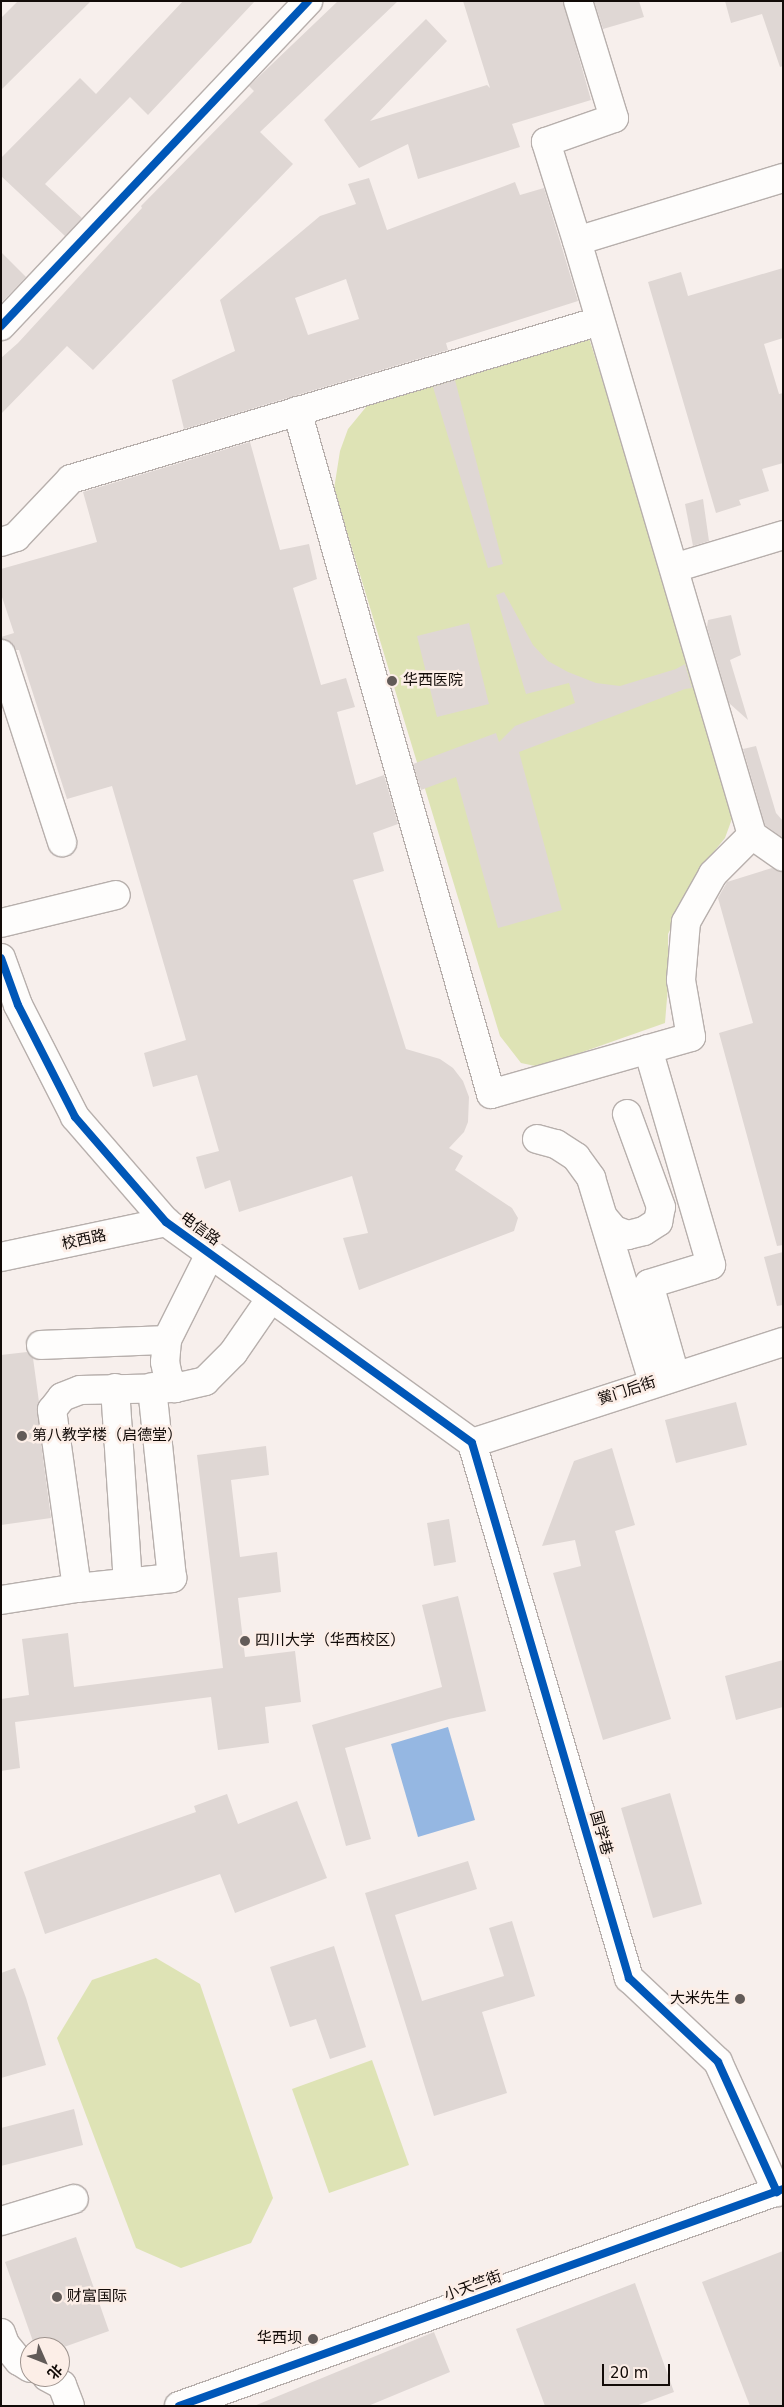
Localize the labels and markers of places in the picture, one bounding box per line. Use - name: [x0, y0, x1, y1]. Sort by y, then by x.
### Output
- place label: 华西医院: [403, 672, 463, 690]
- marker: 华西医院: [385, 674, 399, 688]
- place label: 第八教学楼（启德堂）: [32, 1427, 182, 1445]
- marker: 第八教学楼（启德堂）: [16, 1430, 28, 1442]
- place label: 四川大学（华西校区）: [255, 1632, 405, 1650]
- marker: 四川大学（华西校区）: [239, 1635, 251, 1647]
- place label: 大米先生: [670, 1990, 730, 2008]
- marker: 大米先生: [734, 1993, 746, 2005]
- place label: 财富国际: [67, 2288, 127, 2306]
- marker: 财富国际: [51, 2291, 63, 2303]
- place label: 华西坝: [257, 2330, 302, 2348]
- marker: 华西坝: [306, 2332, 320, 2346]

